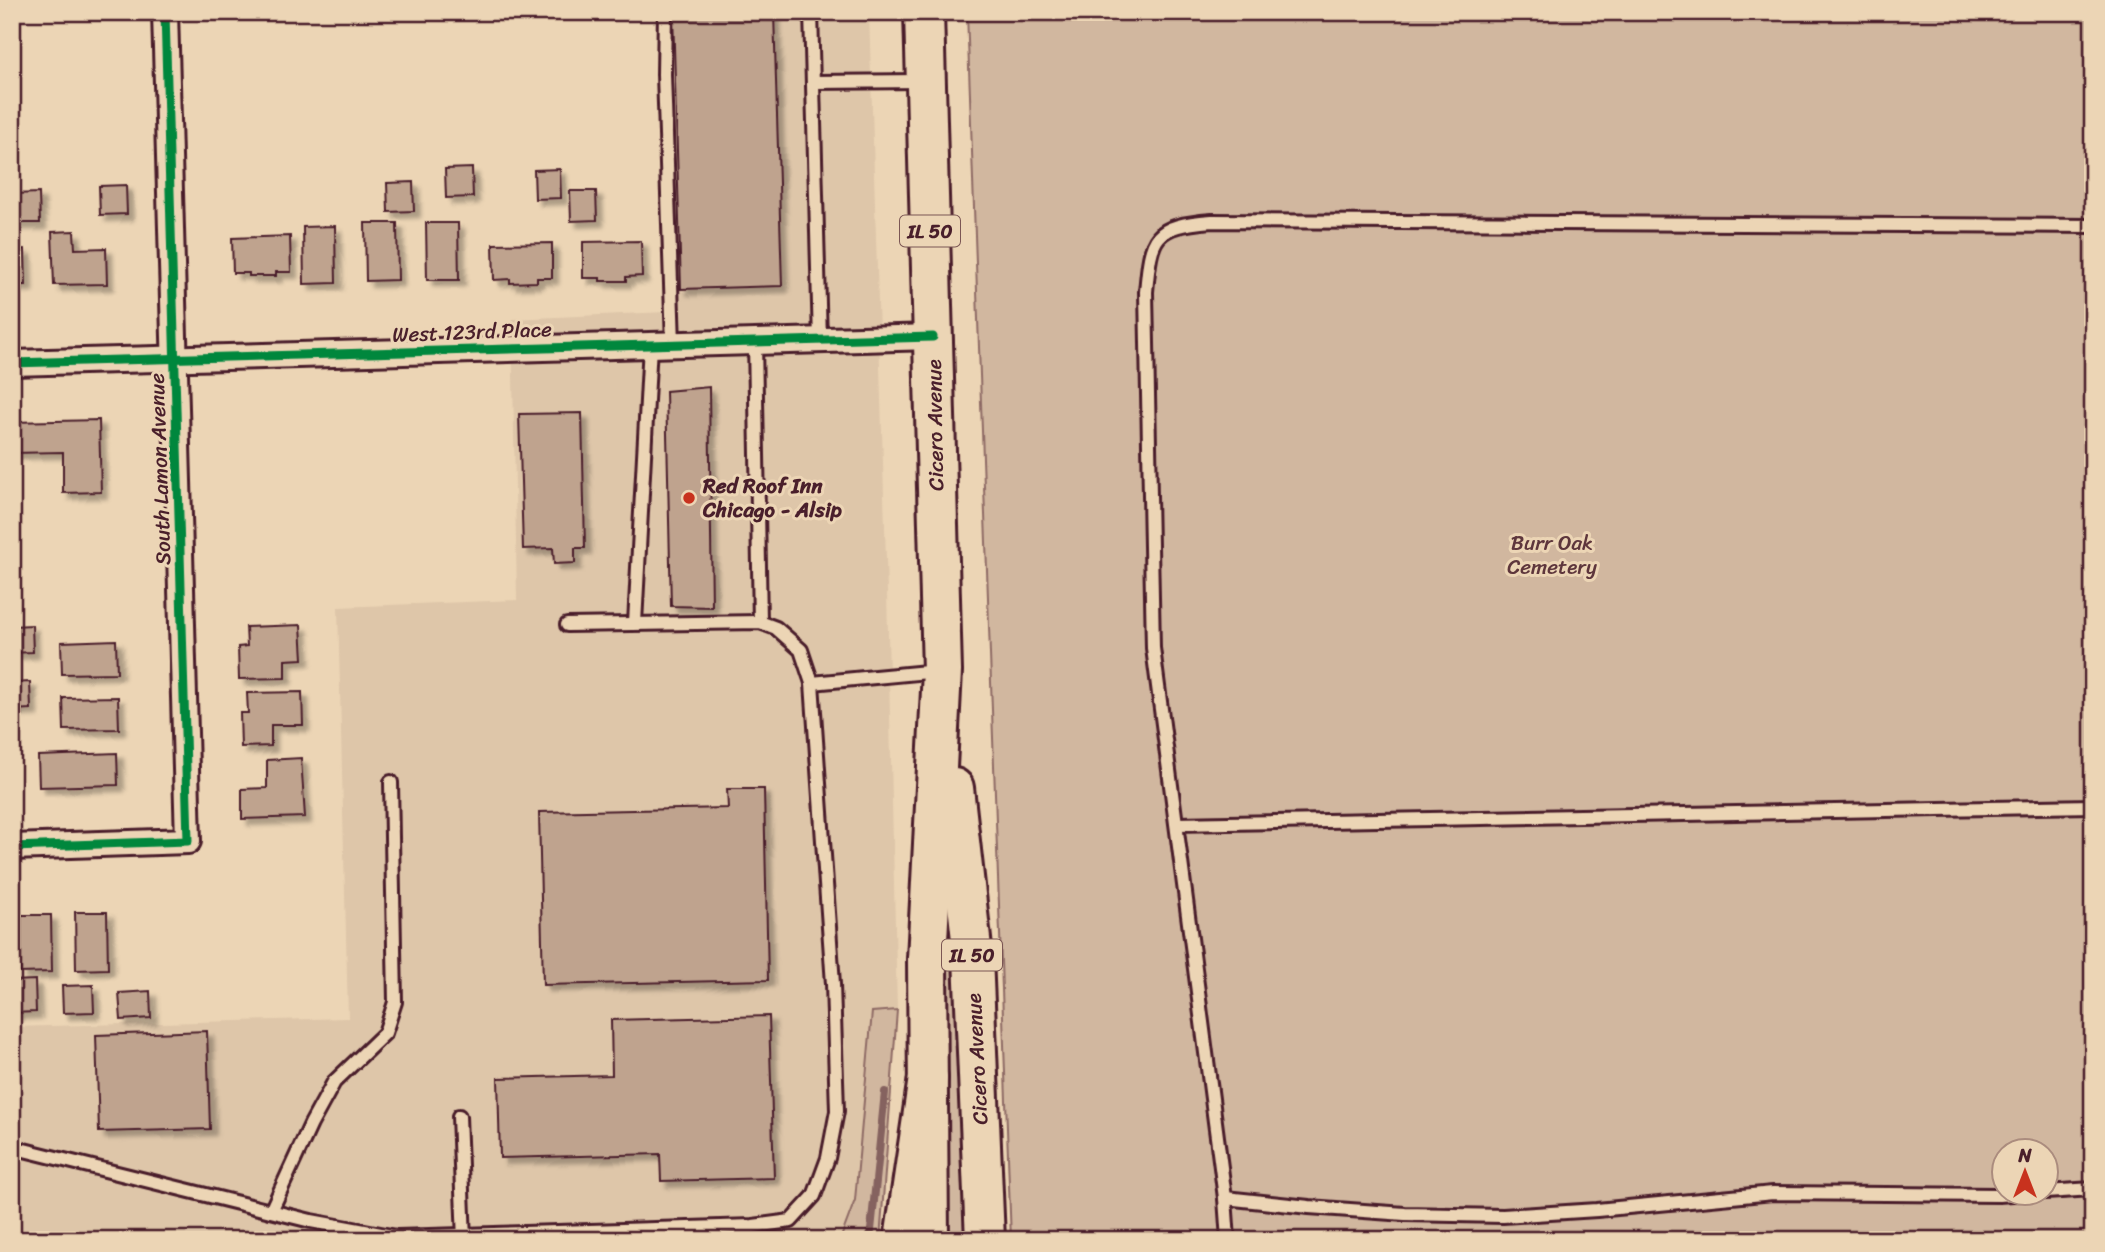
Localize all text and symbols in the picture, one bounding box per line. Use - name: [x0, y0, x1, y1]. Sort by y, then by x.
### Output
- road number: IL 50: [900, 216, 960, 246]
- street label: West 123rd Place: [392, 310, 553, 354]
- street label: Cicero Avenue: [915, 359, 955, 491]
- street label: South Lamon Avenue: [138, 372, 182, 566]
- place label: Red Roof Inn Chicago - Alsip: [702, 467, 842, 529]
- marker: Red Roof Inn Chicago - Alsip: [681, 490, 697, 506]
- park label: Burr Oak Cemetery: [1507, 524, 1597, 586]
- road number: IL 50: [942, 939, 1002, 970]
- street label: Cicero Avenue: [955, 992, 999, 1126]
- north arrow: [1990, 1136, 2060, 1206]
- text: N: [2017, 1139, 2032, 1172]

